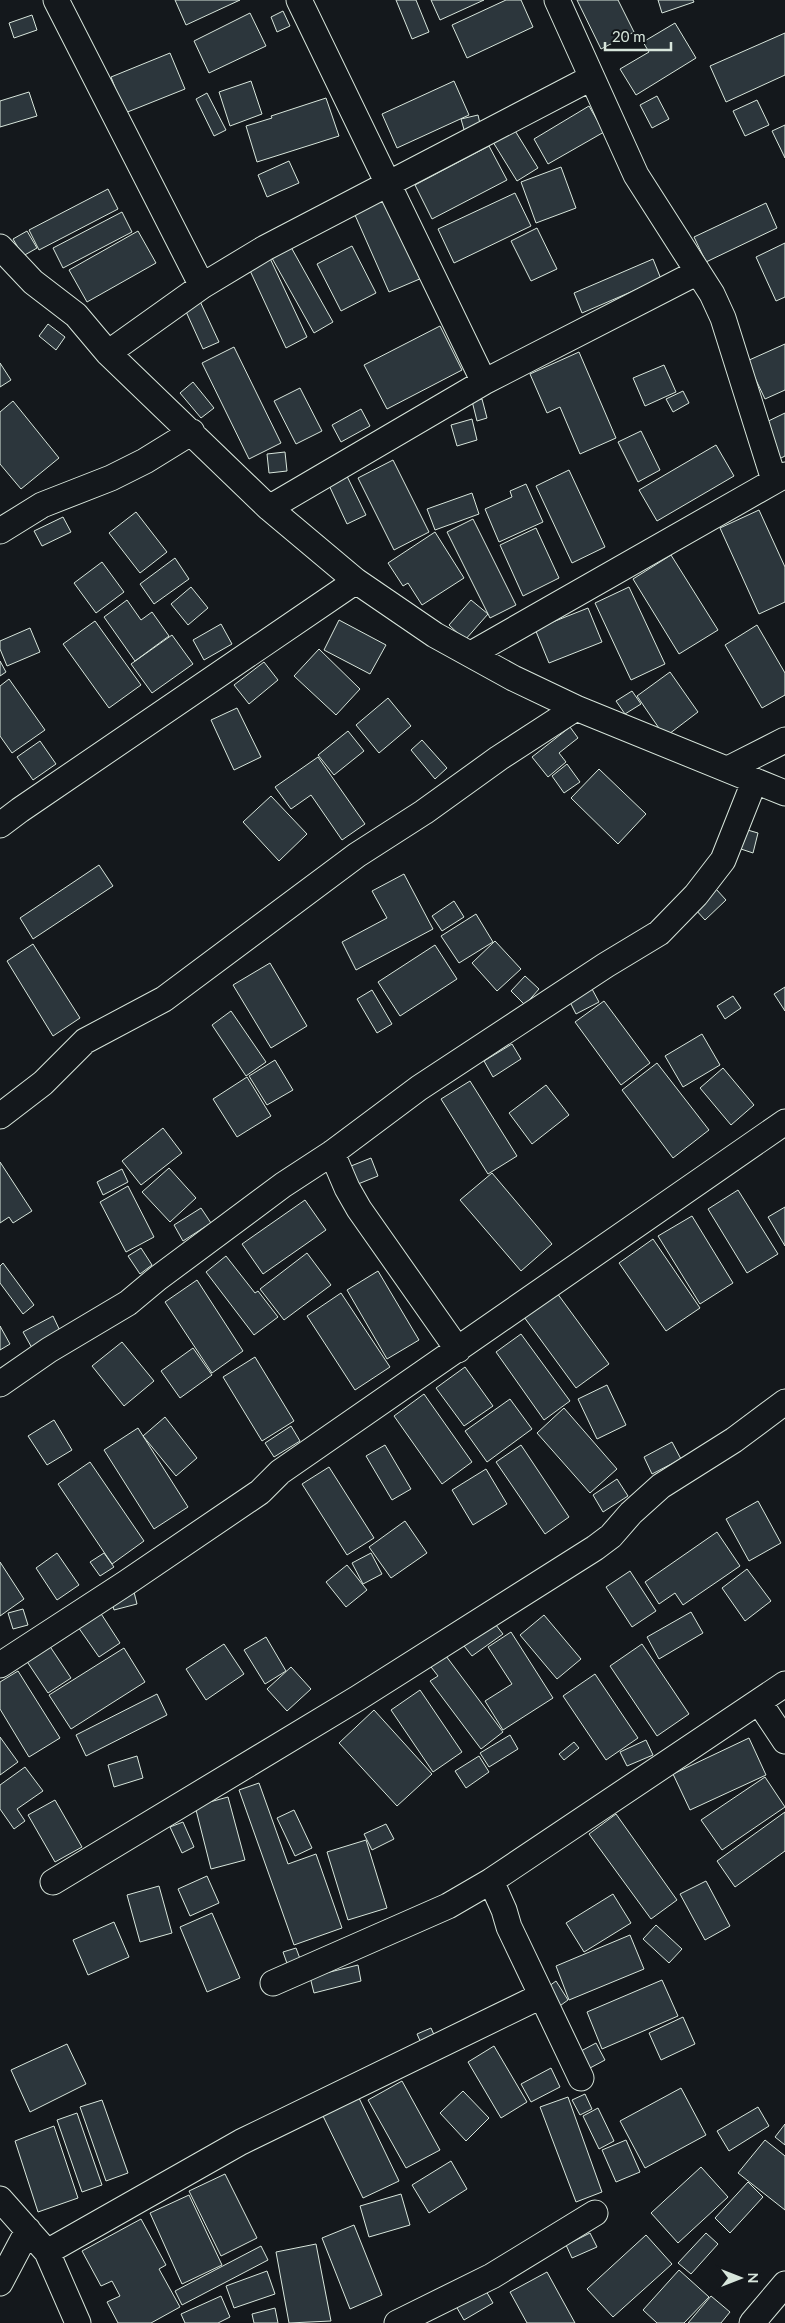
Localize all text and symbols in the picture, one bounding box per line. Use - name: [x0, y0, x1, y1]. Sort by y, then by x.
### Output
- scale bar: [605, 20, 671, 52]
- text: 20 m: [612, 27, 646, 45]
- north arrow: [715, 2253, 765, 2303]
- text: N: [745, 2273, 762, 2283]

